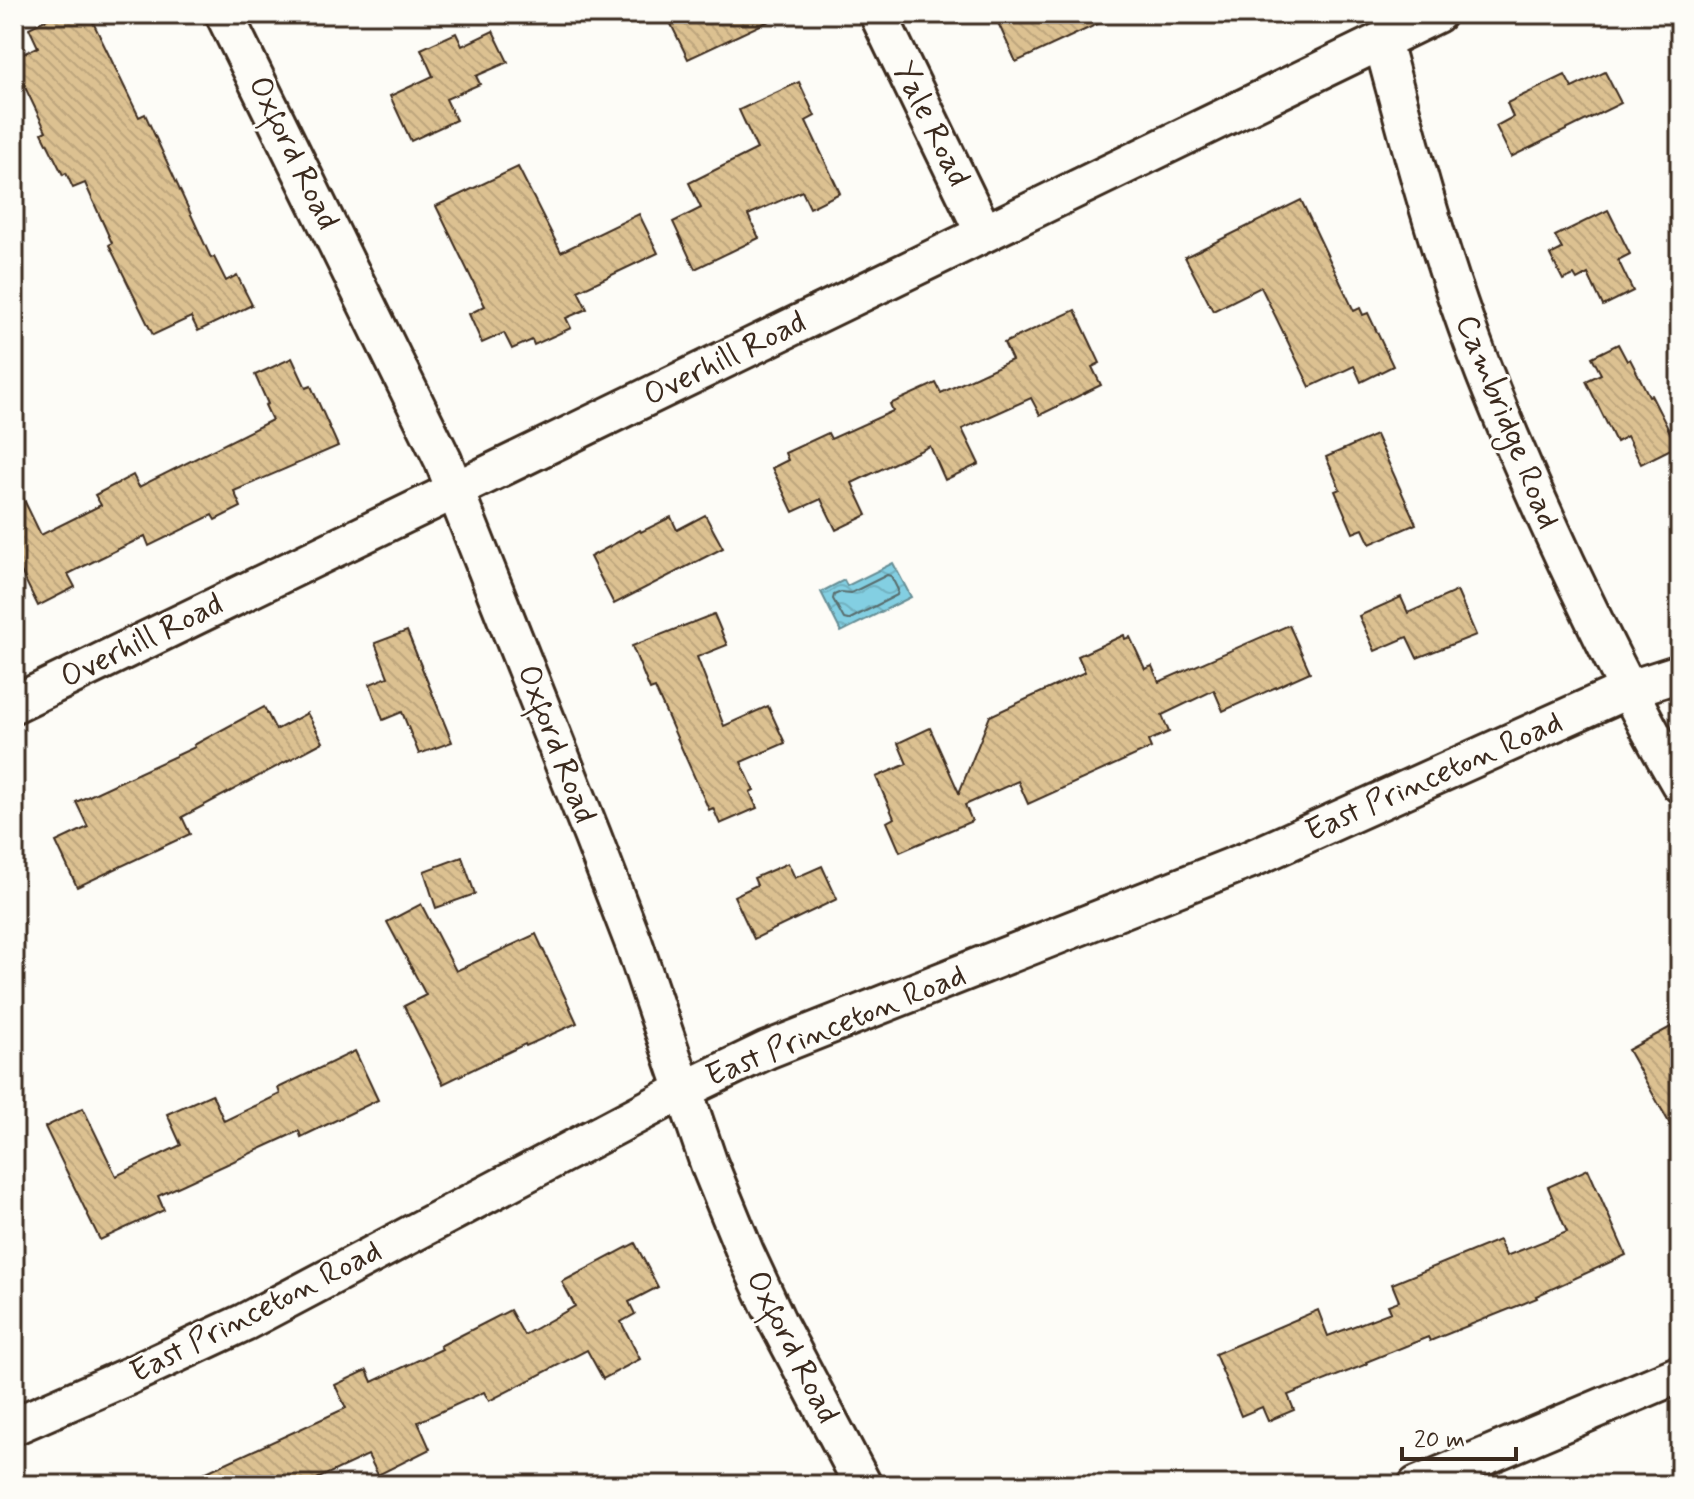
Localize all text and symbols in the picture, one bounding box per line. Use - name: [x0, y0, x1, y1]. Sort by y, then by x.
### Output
- street label: Yale Road: [883, 54, 979, 194]
- street label: Oxford Road: [236, 69, 348, 238]
- street label: Overhill Road: [637, 302, 813, 416]
- street label: Cambridge Road: [1443, 309, 1569, 536]
- street label: Overhill Road: [54, 584, 230, 698]
- street label: Oxford Road: [505, 659, 605, 830]
- street label: East Princeton Road: [1299, 702, 1569, 852]
- street label: East Princeton Road: [700, 955, 972, 1097]
- street label: East Princeton Road: [123, 1230, 389, 1394]
- street label: Oxford Road: [734, 1263, 848, 1432]
- scale bar: [1402, 1411, 1516, 1461]
- text: 20 m: [1414, 1425, 1465, 1456]

